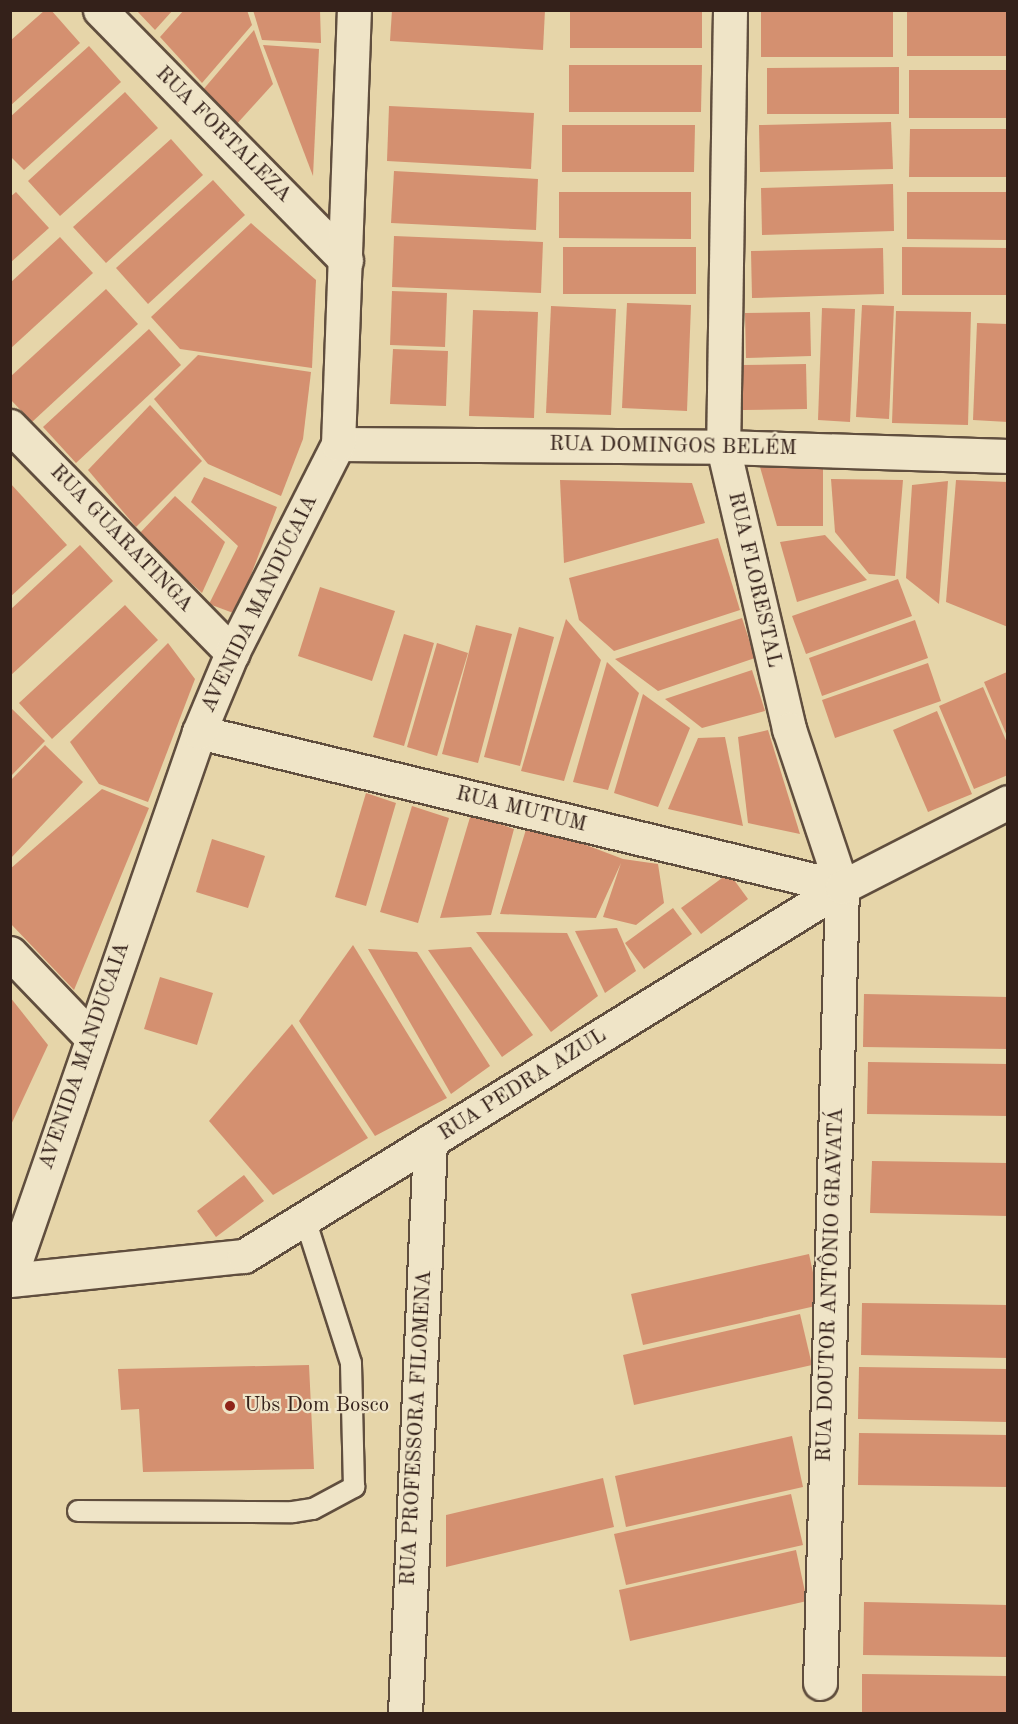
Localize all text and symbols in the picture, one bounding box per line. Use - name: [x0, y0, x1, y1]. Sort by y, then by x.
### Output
- street label: RUA FORTALEZA: [150, 62, 296, 208]
- street label: RUA DOMINGOS BELÉM: [549, 432, 797, 462]
- street label: RUA GUARATINGA: [44, 460, 198, 618]
- street label: RUA FLORESTAL: [722, 490, 786, 670]
- street label: AVENIDA MANDUCAIA: [196, 491, 324, 717]
- street label: RUA MUTUM: [453, 782, 589, 838]
- street label: AVENIDA MANDUCAIA: [34, 939, 136, 1173]
- street label: RUA PEDRA AZUL: [435, 1023, 611, 1147]
- street label: RUA DOUTOR ANTÔNIO GRAVATÁ: [812, 1107, 850, 1463]
- street label: RUA PROFESSORA FILOMENA: [396, 1270, 438, 1586]
- place label: Ubs Dom Bosco: [244, 1393, 389, 1419]
- marker: Ubs Dom Bosco: [221, 1397, 239, 1415]

